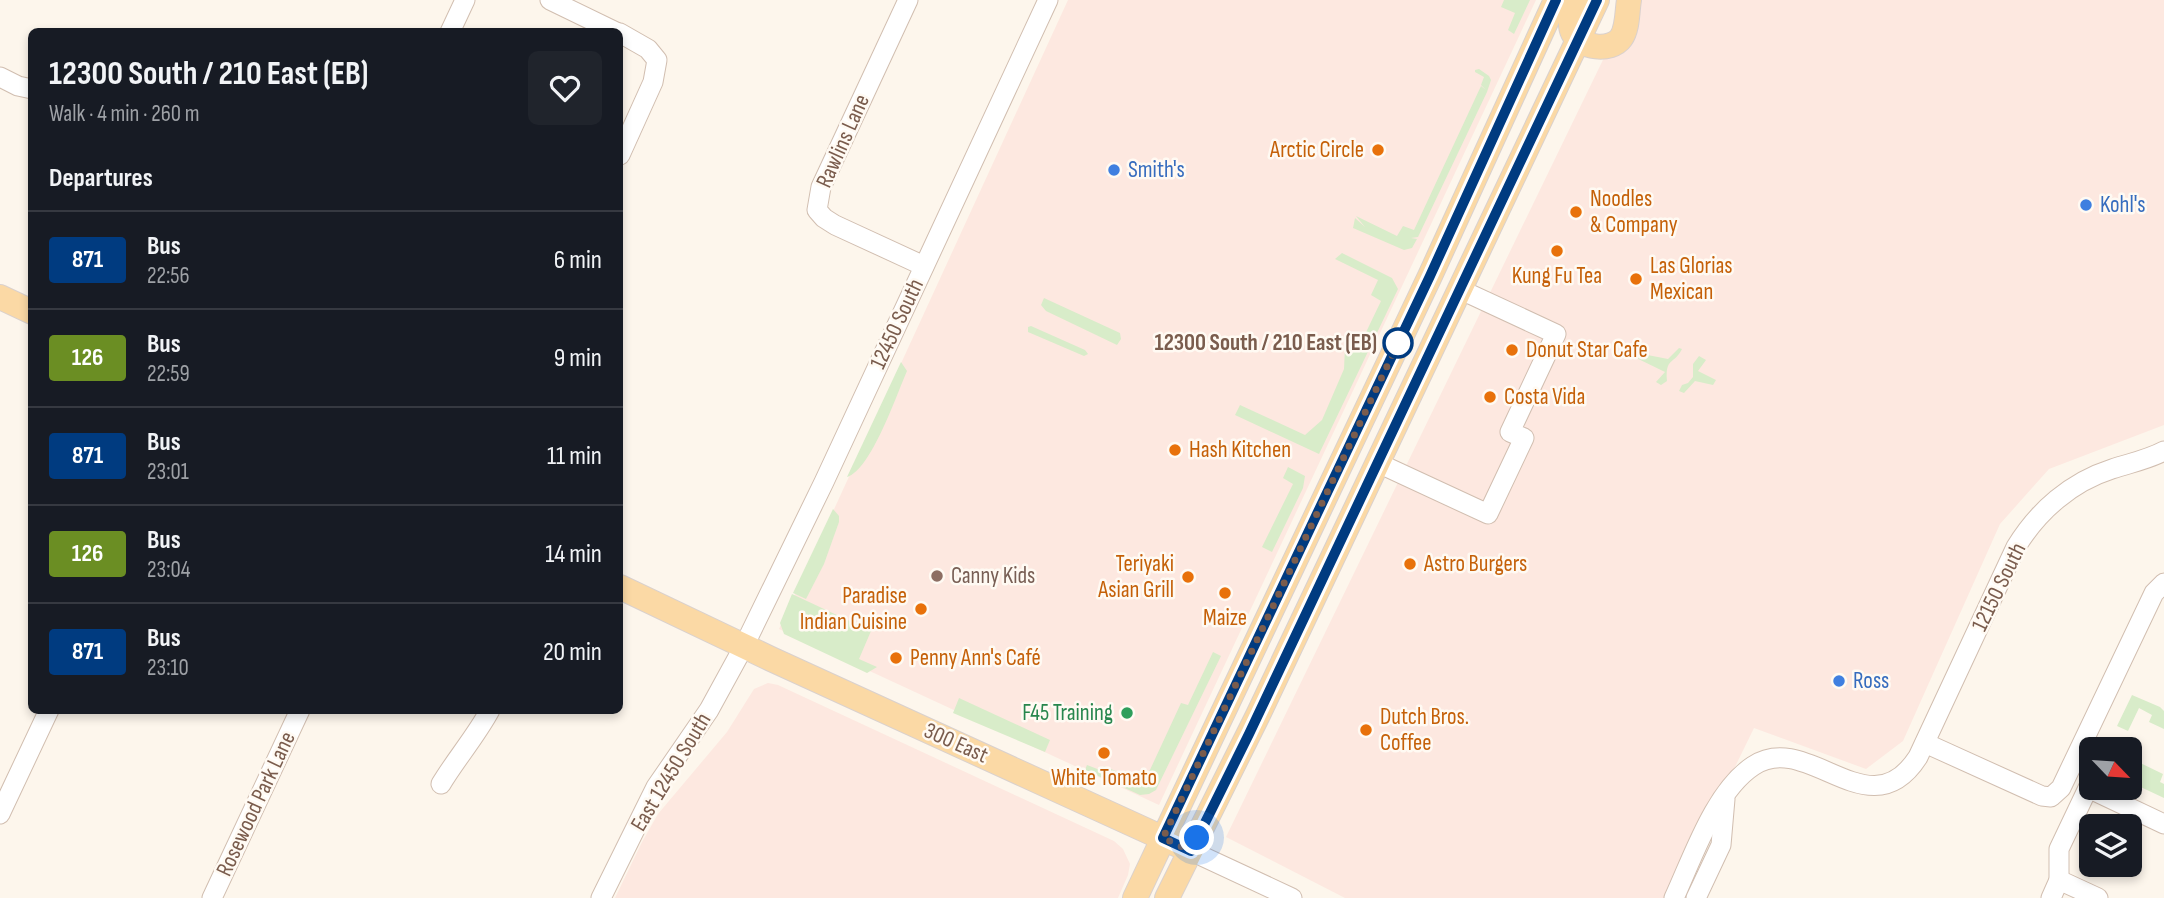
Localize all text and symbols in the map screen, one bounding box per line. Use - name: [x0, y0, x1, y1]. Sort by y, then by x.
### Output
- button: heart: [528, 51, 602, 125]
- text: 12300 South / 210 East (EB): [49, 54, 368, 94]
- street label: Rawlins Lane: [810, 90, 876, 192]
- text: Walk · 4 min · 260 m: [49, 100, 199, 128]
- place label: Arctic Circle: [1269, 136, 1364, 164]
- marker: Arctic Circle: [1370, 142, 1386, 158]
- place label: Smith's: [1128, 156, 1185, 184]
- marker: Smith's: [1106, 162, 1122, 178]
- text: Departures: [49, 163, 153, 194]
- place label: Noodles & Company: [1590, 185, 1678, 239]
- place label: Kohl's: [2100, 191, 2146, 219]
- marker: Kohl's: [2078, 197, 2094, 213]
- marker: Noodles & Company: [1568, 204, 1584, 220]
- text: Bus: [147, 231, 181, 262]
- marker: Kung Fu Tea: [1549, 243, 1565, 259]
- text: 871: [72, 245, 103, 274]
- text: 6 min: [554, 245, 602, 276]
- place label: Las Glorias Mexican: [1650, 252, 1733, 306]
- text: 22:56: [147, 262, 190, 290]
- place label: Kung Fu Tea: [1512, 262, 1602, 290]
- marker: Las Glorias Mexican: [1628, 271, 1644, 287]
- street label: 12450 South: [864, 274, 930, 374]
- marker: 12300 South / 210 East (EB): [1383, 328, 1413, 358]
- text: Bus: [147, 329, 181, 360]
- place label: 12300 South / 210 East (EB): [1154, 329, 1377, 357]
- place label: Donut Star Cafe: [1526, 336, 1648, 364]
- marker: Donut Star Cafe: [1504, 342, 1520, 358]
- text: 126: [72, 343, 103, 372]
- text: 9 min: [554, 343, 602, 374]
- text: 22:59: [147, 360, 190, 388]
- place label: Costa Vida: [1504, 383, 1585, 411]
- marker: Costa Vida: [1482, 389, 1498, 405]
- text: Bus: [147, 427, 181, 458]
- place label: Hash Kitchen: [1189, 436, 1291, 464]
- text: 871: [72, 441, 103, 470]
- text: 11 min: [547, 441, 602, 472]
- marker: Hash Kitchen: [1167, 442, 1183, 458]
- text: 23:01: [147, 458, 189, 486]
- text: Bus: [147, 525, 181, 556]
- street label: 12150 South: [1966, 538, 2032, 636]
- text: 126: [72, 539, 103, 568]
- text: 14 min: [545, 539, 602, 570]
- place label: Teriyaki Asian Grill: [1097, 550, 1174, 604]
- place label: Astro Burgers: [1423, 550, 1527, 578]
- text: 23:04: [147, 556, 190, 584]
- marker: Astro Burgers: [1402, 556, 1418, 572]
- place label: Canny Kids: [951, 562, 1035, 590]
- marker: Canny Kids: [929, 568, 945, 584]
- marker: Teriyaki Asian Grill: [1180, 569, 1196, 585]
- place label: Paradise Indian Cuisine: [800, 582, 907, 636]
- marker: Maize: [1217, 585, 1233, 601]
- marker: Paradise Indian Cuisine: [913, 601, 929, 617]
- place label: Maize: [1203, 604, 1247, 632]
- text: Bus: [147, 623, 181, 654]
- text: 871: [72, 637, 103, 666]
- text: 20 min: [543, 637, 602, 668]
- place label: Penny Ann's Café: [910, 644, 1041, 672]
- marker: Penny Ann's Café: [888, 650, 904, 666]
- text: 23:10: [147, 654, 189, 682]
- place label: Ross: [1853, 667, 1889, 695]
- marker: Ross: [1831, 673, 1847, 689]
- place label: F45 Training: [1022, 699, 1113, 727]
- place label: Dutch Bros. Coffee: [1380, 703, 1469, 757]
- marker: F45 Training: [1119, 705, 1135, 721]
- street label: East 12450 South: [625, 708, 717, 836]
- street label: 300 East: [920, 717, 992, 769]
- marker: Dutch Bros. Coffee: [1358, 722, 1374, 738]
- street label: Rosewood Park Lane: [210, 727, 302, 881]
- north arrow: [2079, 737, 2142, 800]
- map controls: [2079, 737, 2142, 877]
- marker: White Tomato: [1096, 745, 1112, 761]
- place label: White Tomato: [1051, 764, 1157, 792]
- button: layers: [2079, 814, 2142, 877]
- your location: [1179, 820, 1214, 855]

